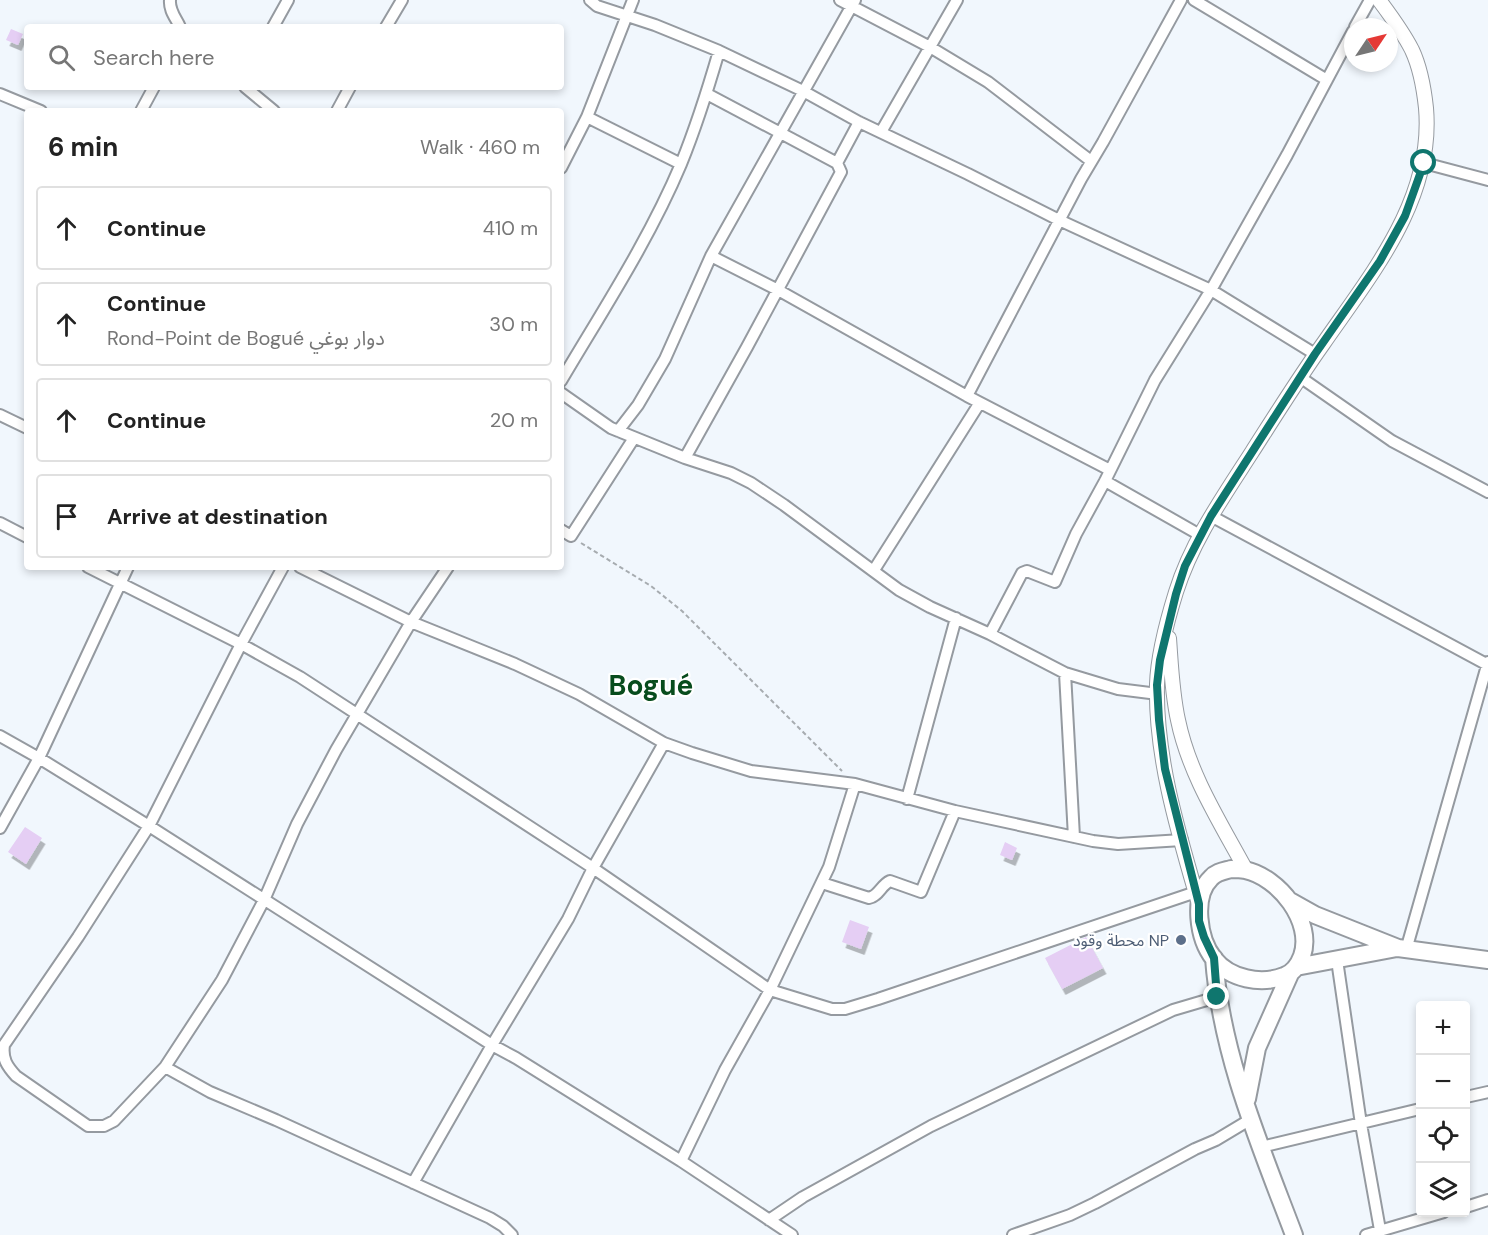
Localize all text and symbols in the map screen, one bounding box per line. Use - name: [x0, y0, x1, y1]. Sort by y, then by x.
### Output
- north arrow: [1344, 18, 1398, 72]
- search box: [24, 24, 564, 90]
- icon: search: [45, 41, 78, 74]
- text: Search here: [93, 43, 214, 72]
- text: 6 min: [48, 130, 118, 164]
- text: Walk · 460 m: [420, 134, 540, 160]
- route start: [1410, 149, 1436, 175]
- icon: ahead: [50, 212, 83, 245]
- text: Continue: [107, 214, 206, 243]
- text: 410 m: [483, 215, 538, 241]
- text: Continue: [107, 289, 206, 318]
- icon: ahead: [50, 308, 83, 341]
- text: 30 m: [489, 311, 538, 337]
- text: Rond-Point de Bogué دوار بوغي: [107, 325, 385, 351]
- icon: ahead: [50, 404, 83, 437]
- text: Continue: [107, 406, 206, 435]
- text: 20 m: [490, 407, 538, 433]
- icon: arrive: [50, 500, 83, 533]
- text: Arrive at destination: [107, 502, 328, 531]
- district label: Bogué: [609, 667, 693, 704]
- place label: محطة وقود NP: [1073, 930, 1169, 951]
- marker: محطة وقود NP: [1174, 933, 1188, 947]
- route end: [1203, 983, 1229, 1009]
- map controls: [1416, 1001, 1470, 1217]
- button: +: [1416, 1001, 1470, 1055]
- button: −: [1416, 1055, 1470, 1109]
- button: locate: [1416, 1109, 1470, 1163]
- button: layers: [1416, 1163, 1470, 1217]

